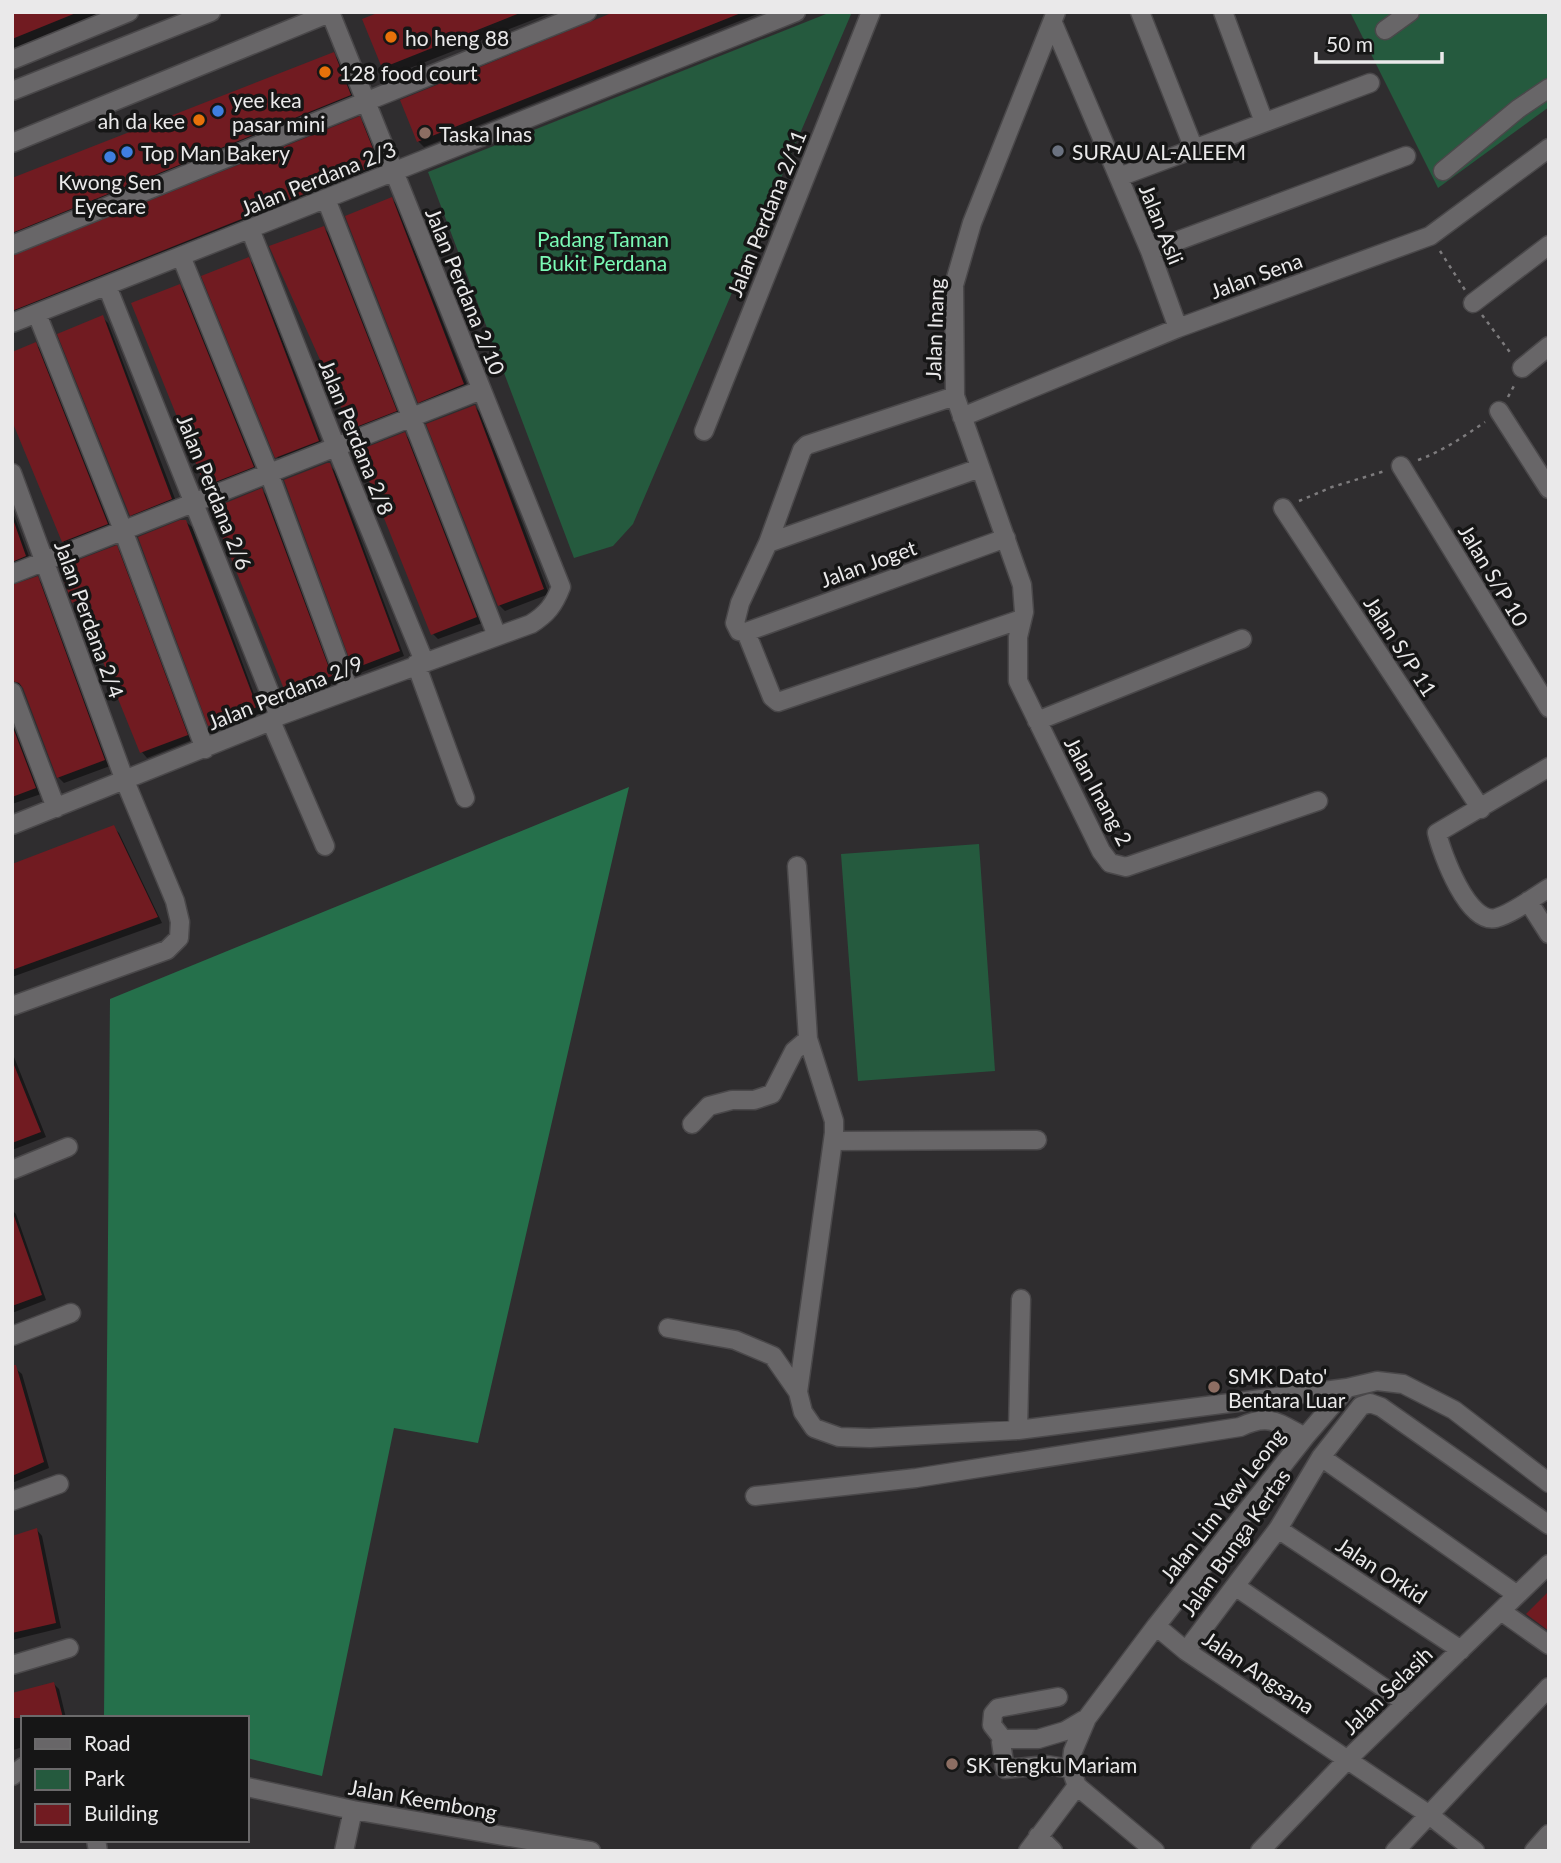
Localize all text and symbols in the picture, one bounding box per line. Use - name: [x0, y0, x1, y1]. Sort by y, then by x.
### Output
- scale bar: [1316, 21, 1442, 65]
- place label: ho heng 88: [405, 25, 509, 50]
- marker: ho heng 88: [383, 29, 399, 45]
- text: 50 m: [1326, 31, 1373, 56]
- place label: 128 food court: [339, 60, 478, 85]
- marker: 128 food court: [317, 64, 333, 80]
- place label: yee kea pasar mini: [232, 87, 325, 136]
- marker: yee kea pasar mini: [210, 103, 226, 119]
- place label: ah da kee: [98, 108, 185, 133]
- marker: ah da kee: [191, 112, 207, 128]
- place label: Taska Inas: [439, 121, 532, 146]
- marker: Taska Inas: [417, 125, 433, 141]
- street label: Jalan Perdana 2/11: [721, 126, 811, 300]
- street label: Jalan Perdana 2/3: [237, 135, 399, 221]
- place label: SURAU AL-ALEEM: [1072, 139, 1246, 164]
- place label: Top Man Bakery: [141, 140, 290, 165]
- marker: SURAU AL-ALEEM: [1050, 143, 1066, 159]
- marker: Top Man Bakery: [119, 144, 135, 160]
- marker: Kwong Sen Eyecare: [102, 149, 118, 165]
- place label: Kwong Sen Eyecare: [58, 169, 162, 218]
- street label: Jalan Asli: [1135, 180, 1189, 268]
- street label: Jalan Perdana 2/10: [421, 204, 511, 378]
- park label: Padang Taman Bukit Perdana: [537, 226, 669, 275]
- street label: Jalan Sena: [1207, 247, 1305, 303]
- street label: Jalan Inang: [920, 278, 948, 380]
- street label: Jalan Perdana 2/8: [314, 356, 400, 518]
- street label: Jalan Perdana 2/6: [172, 411, 258, 573]
- street label: Jalan S/P 10: [1454, 520, 1534, 630]
- street label: Jalan Joget: [817, 534, 920, 592]
- street label: Jalan Perdana 2/4: [50, 537, 130, 701]
- street label: Jalan S/P 11: [1359, 591, 1443, 701]
- street label: Jalan Perdana 2/9: [204, 649, 366, 735]
- street label: Jalan Inang 2: [1060, 732, 1138, 850]
- place label: SMK Dato' Bentara Luar: [1228, 1363, 1346, 1412]
- marker: SMK Dato' Bentara Luar: [1206, 1379, 1222, 1395]
- street label: Jalan Lim Yew Leong: [1154, 1423, 1290, 1587]
- street label: Jalan Bunga Kertas: [1175, 1464, 1295, 1620]
- street label: Jalan Orkid: [1332, 1531, 1432, 1609]
- street label: Jalan Angsana: [1198, 1626, 1320, 1718]
- street label: Jalan Selasih: [1337, 1641, 1437, 1739]
- legend: [21, 1716, 248, 1842]
- text: Road: [84, 1730, 131, 1755]
- place label: SK Tengku Mariam: [966, 1752, 1137, 1777]
- marker: SK Tengku Mariam: [944, 1756, 960, 1772]
- text: Park: [84, 1765, 125, 1790]
- street label: Jalan Keembong: [347, 1774, 499, 1824]
- text: Building: [84, 1800, 159, 1825]

